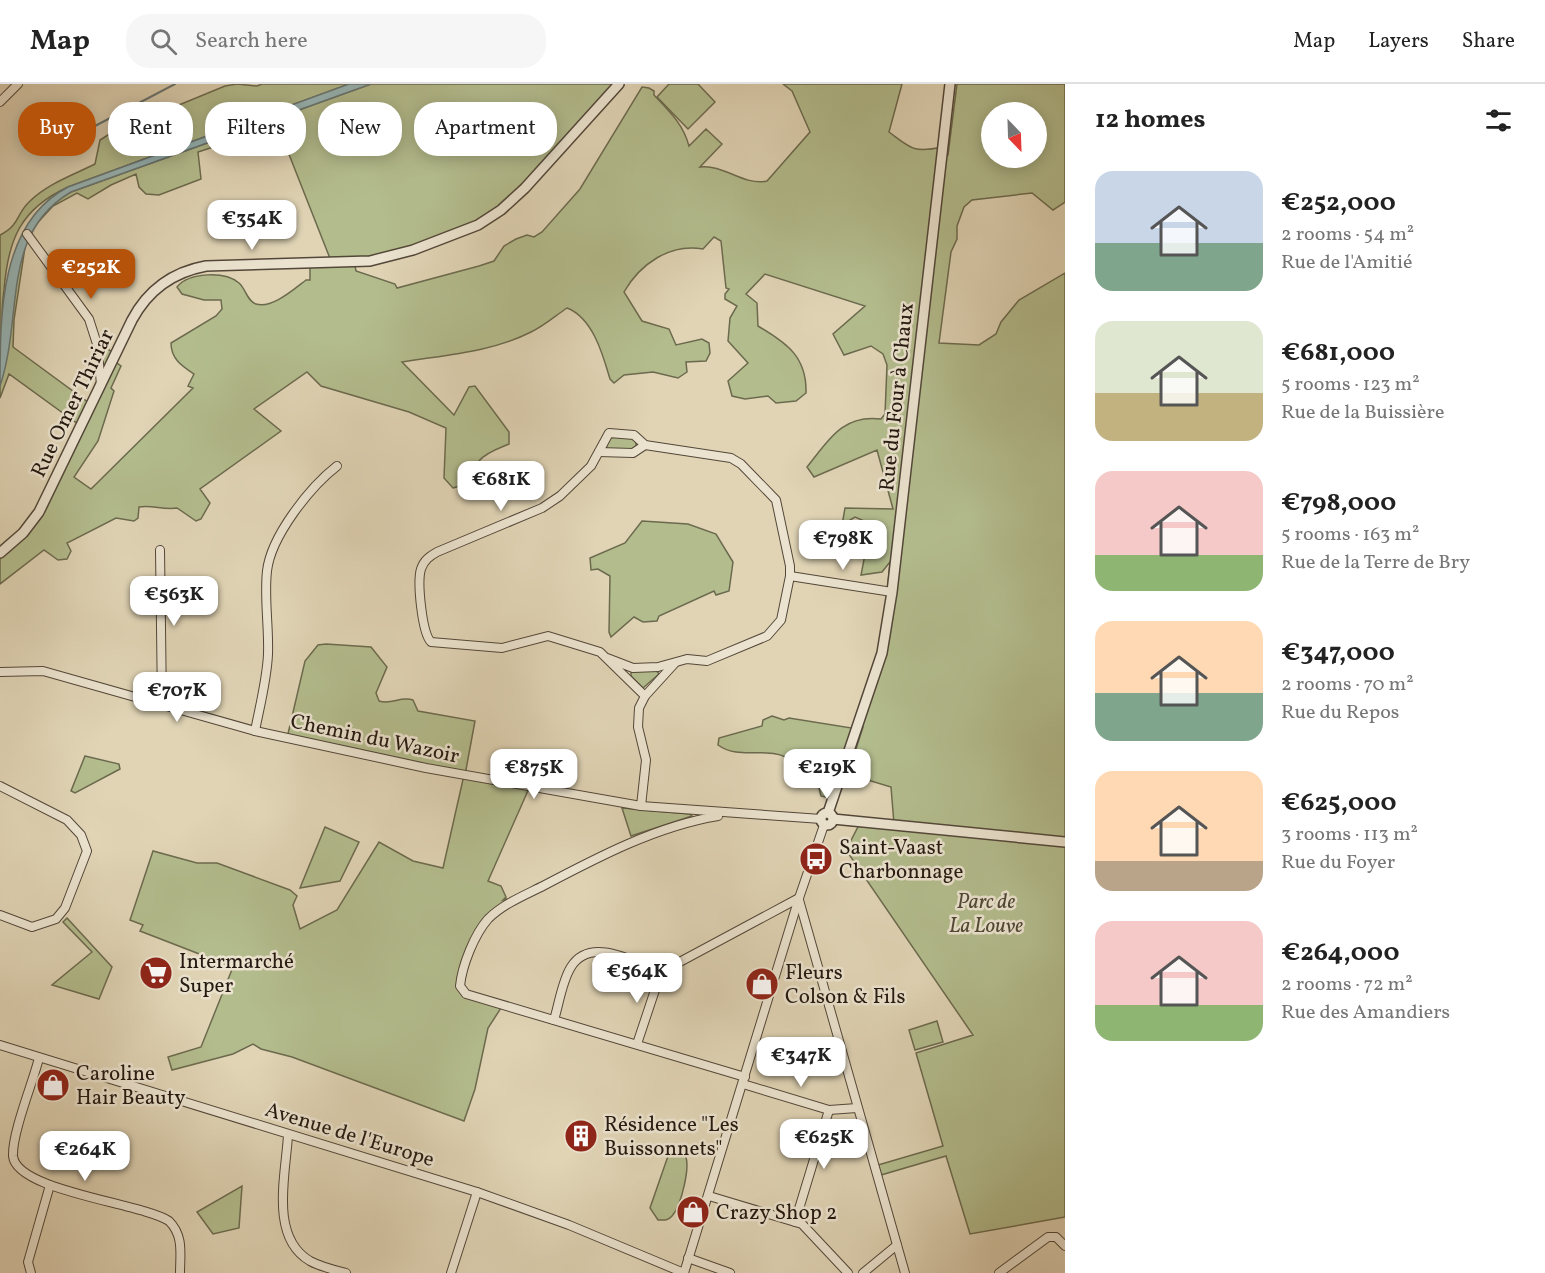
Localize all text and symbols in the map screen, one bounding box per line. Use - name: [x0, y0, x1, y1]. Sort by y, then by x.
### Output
- search box: [126, 14, 546, 68]
- text: Map: [30, 22, 90, 61]
- icon: search: [147, 25, 180, 58]
- text: Search here: [195, 26, 308, 57]
- text: Map: [1293, 27, 1335, 56]
- text: Layers: [1368, 27, 1429, 56]
- text: Share: [1462, 27, 1515, 56]
- chip: Buy: [18, 102, 96, 156]
- chip: Rent: [108, 102, 193, 156]
- chip: Filters: [205, 102, 306, 156]
- chip: New: [318, 102, 402, 156]
- chip: Apartment: [414, 102, 557, 156]
- north arrow: [981, 102, 1047, 168]
- map controls: [981, 102, 1047, 168]
- text: 12 homes: [1095, 102, 1206, 138]
- icon: filters: [1482, 104, 1515, 137]
- text: €252,000: [1281, 185, 1396, 221]
- icon: home: [1143, 195, 1215, 267]
- pin: €354K: [210, 200, 294, 251]
- text: €354K: [221, 205, 283, 233]
- text: 2 rooms · 54 m²: [1281, 221, 1414, 249]
- pin: €252K: [49, 249, 133, 300]
- text: Rue de l'Amitié: [1281, 249, 1412, 277]
- text: €252K: [61, 254, 121, 282]
- street label: Rue du Four à Chaux: [873, 302, 922, 493]
- street label: Rue Omer Thiriar: [25, 324, 122, 483]
- text: €681,000: [1281, 335, 1395, 371]
- icon: home: [1143, 345, 1215, 417]
- text: 5 rooms · 123 m²: [1281, 371, 1420, 399]
- text: Rue de la Buissière: [1281, 399, 1444, 427]
- pin: €681K: [459, 461, 543, 512]
- text: €681K: [471, 466, 531, 494]
- text: €798,000: [1281, 485, 1396, 521]
- icon: home: [1143, 495, 1215, 567]
- pin: €798K: [801, 520, 885, 571]
- text: 5 rooms · 163 m²: [1281, 521, 1419, 549]
- text: €798K: [813, 525, 873, 553]
- text: Rue de la Terre de Bry: [1281, 549, 1470, 577]
- pin: €563K: [132, 576, 216, 627]
- text: €563K: [144, 581, 204, 609]
- text: €347,000: [1281, 635, 1395, 671]
- icon: home: [1143, 645, 1215, 717]
- text: 2 rooms · 70 m²: [1281, 671, 1414, 699]
- pin: €707K: [135, 672, 219, 723]
- text: €707K: [147, 677, 207, 705]
- text: Rue du Repos: [1281, 699, 1399, 727]
- street label: Chemin du Wazoir: [288, 707, 462, 772]
- pin: €875K: [492, 749, 576, 800]
- pin: €219K: [785, 749, 869, 800]
- text: €875K: [504, 754, 564, 782]
- text: €219K: [798, 754, 856, 782]
- text: €625,000: [1281, 785, 1397, 821]
- icon: home: [1143, 795, 1215, 867]
- text: 3 rooms · 113 m²: [1281, 821, 1418, 849]
- place label: Saint-Vaast Charbonnage: [839, 834, 963, 887]
- bus stop icon: Saint-Vaast Charbonnage: [798, 841, 834, 877]
- text: Rue du Foyer: [1281, 849, 1395, 877]
- park label: Parc de La Louve: [949, 888, 1023, 941]
- text: €264,000: [1281, 935, 1399, 971]
- icon: home: [1143, 945, 1215, 1017]
- place label: Intermarché Super: [179, 948, 294, 1001]
- pin: €564K: [595, 953, 679, 1004]
- supermarket icon: Intermarché Super: [138, 955, 174, 991]
- text: €564K: [606, 958, 668, 986]
- place label: Fleurs Colson & Fils: [785, 959, 905, 1012]
- shop icon: Fleurs Colson & Fils: [744, 966, 780, 1002]
- text: 2 rooms · 72 m²: [1281, 971, 1413, 999]
- text: Rue des Amandiers: [1281, 999, 1450, 1027]
- pin: €347K: [759, 1037, 843, 1088]
- text: €347K: [771, 1042, 831, 1070]
- place label: Caroline Hair Beauty: [76, 1060, 186, 1113]
- shop icon: Caroline Hair Beauty: [35, 1067, 71, 1103]
- street label: Avenue de l'Europe: [261, 1096, 438, 1175]
- place label: Résidence "Les Buissonnets": [604, 1111, 739, 1164]
- building icon: Résidence "Les Buissonnets": [563, 1118, 599, 1154]
- pin: €625K: [782, 1119, 866, 1170]
- text: €625K: [794, 1124, 854, 1152]
- pin: €264K: [43, 1131, 127, 1182]
- text: €264K: [54, 1136, 116, 1164]
- shop icon: Crazy Shop 2: [675, 1194, 711, 1230]
- place label: Crazy Shop 2: [716, 1199, 837, 1228]

